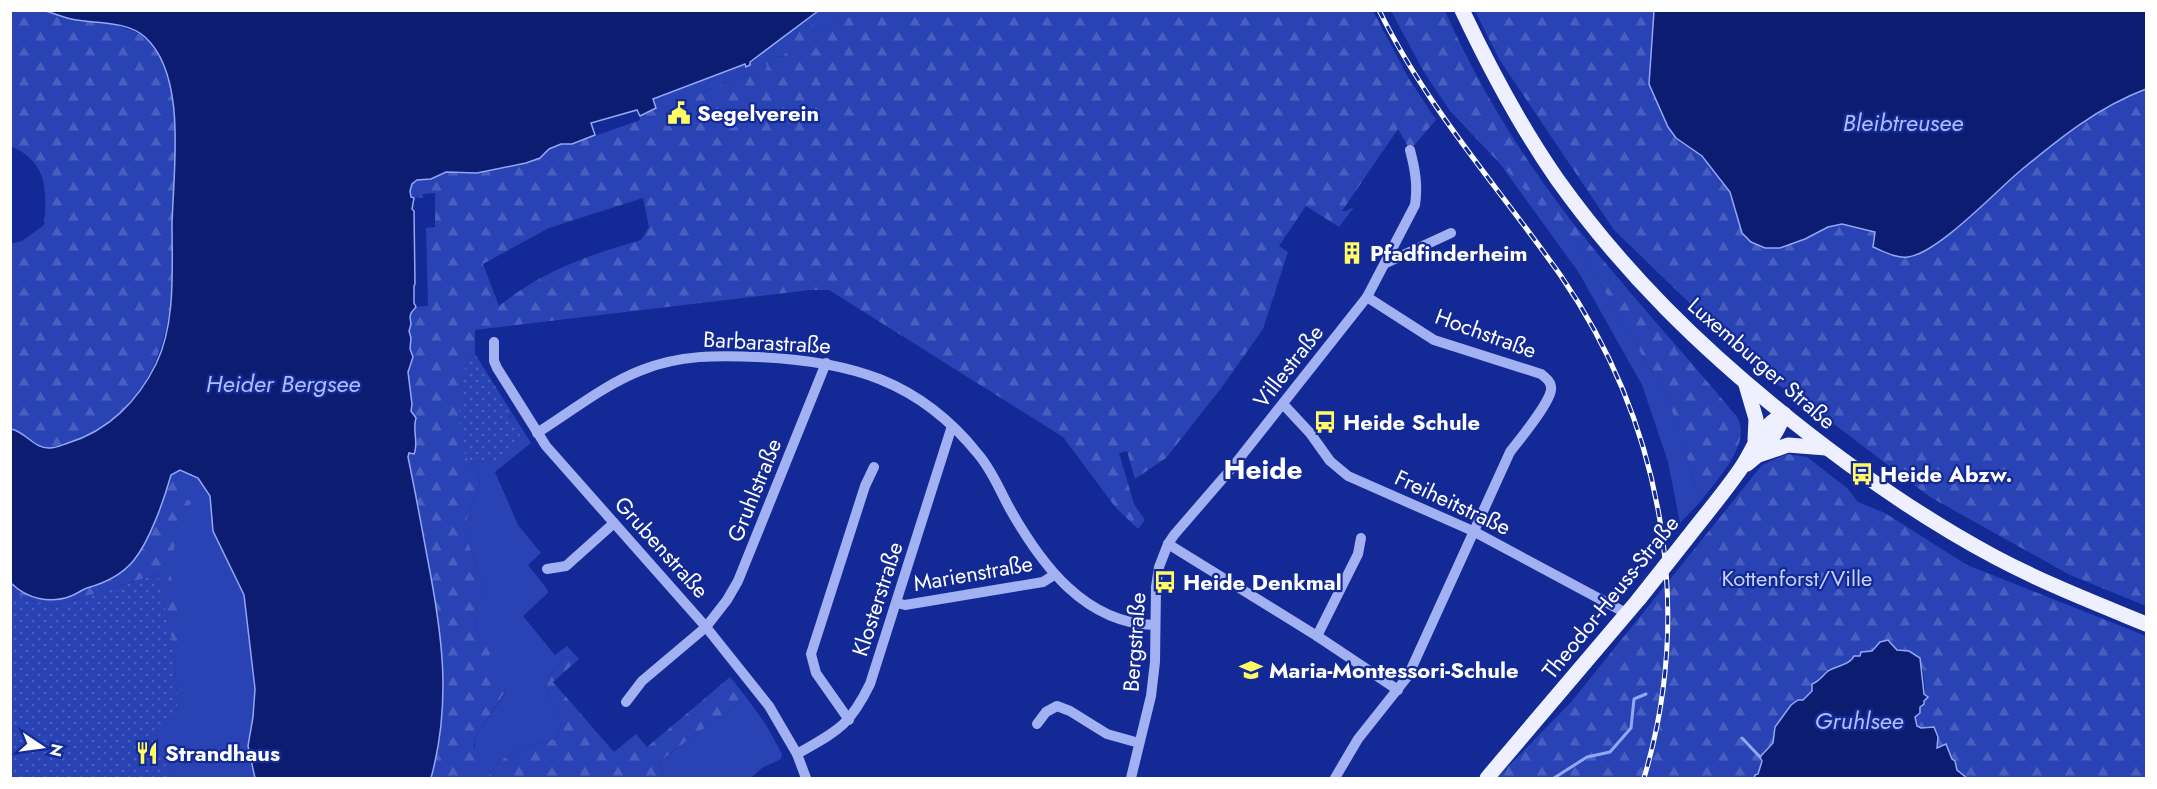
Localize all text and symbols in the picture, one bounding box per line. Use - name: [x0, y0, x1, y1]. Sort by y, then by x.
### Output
- place label: Segelverein: [697, 97, 819, 129]
- public building icon: Segelverein: [666, 100, 692, 126]
- water label: Bleibtreusee: [1843, 105, 1963, 140]
- place label: Pfadfinderheim: [1370, 237, 1527, 269]
- building icon: Pfadfinderheim: [1339, 240, 1365, 266]
- street label: Luxemburger Straße: [1681, 290, 1843, 436]
- street label: Hochstraße: [1431, 300, 1541, 366]
- street label: Villestraße: [1245, 318, 1331, 414]
- street label: Barbarastraße: [702, 323, 832, 361]
- water label: Heider Bergsee: [206, 366, 360, 401]
- place label: Heide Schule: [1343, 406, 1480, 438]
- bus stop icon: Heide Schule: [1312, 409, 1338, 435]
- street label: Gruhlstraße: [719, 434, 789, 546]
- district label: Heide: [1223, 449, 1303, 490]
- place label: Heide Abzw.: [1880, 458, 2013, 490]
- street label: Freiheitstraße: [1390, 461, 1516, 543]
- bus stop icon: Heide Abzw.: [1849, 461, 1875, 487]
- street label: Grubenstraße: [607, 489, 717, 605]
- street label: Theodor-Heuss-Straße: [1534, 508, 1686, 686]
- street label: Klosterstraße: [843, 538, 911, 660]
- street label: Marienstraße: [911, 547, 1035, 599]
- park label: Kottenforst/Ville: [1722, 562, 1872, 594]
- place label: Heide Denkmal: [1183, 566, 1342, 598]
- bus stop icon: Heide Denkmal: [1152, 569, 1178, 595]
- street label: Bergstraße: [1115, 591, 1153, 693]
- place label: Maria-Montessori-Schule: [1269, 654, 1519, 686]
- school or university icon: Maria-Montessori-Schule: [1238, 657, 1264, 683]
- water label: Gruhlsee: [1814, 703, 1904, 738]
- north arrow: [12, 717, 72, 777]
- place label: Strandhaus: [165, 737, 280, 769]
- restaurant icon: Strandhaus: [134, 740, 160, 766]
- text: N: [43, 741, 69, 759]

